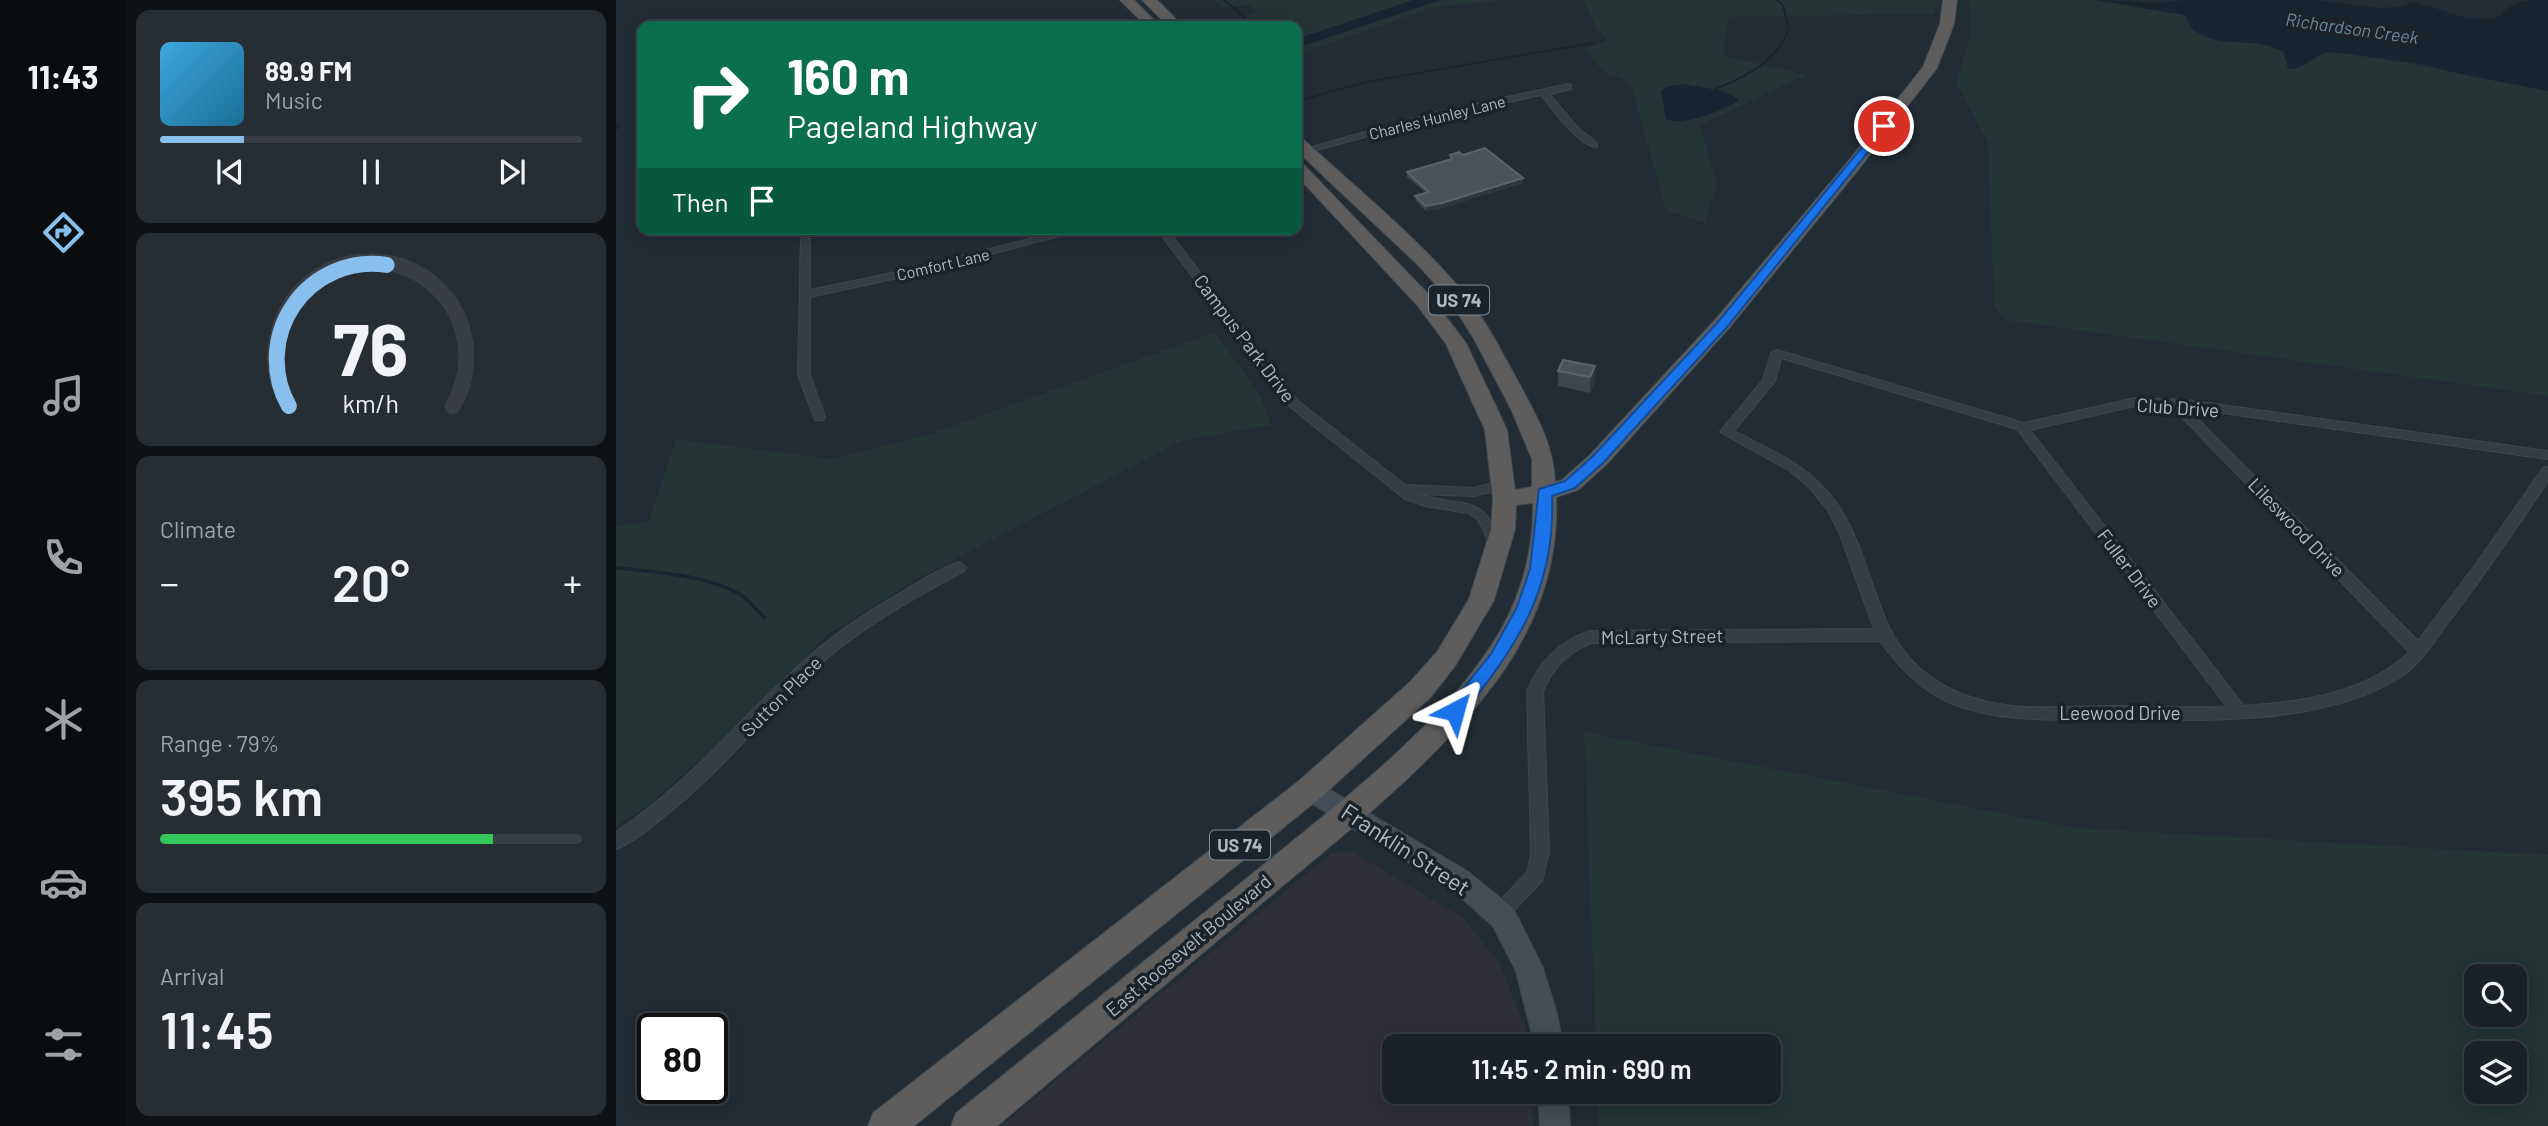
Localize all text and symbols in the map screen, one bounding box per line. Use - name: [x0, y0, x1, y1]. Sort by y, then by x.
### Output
- water label: Richardson Creek: [2284, 8, 2420, 48]
- text: 160 m: [787, 46, 909, 105]
- icon: right: [672, 49, 763, 140]
- text: 89.9 FM: [265, 55, 352, 86]
- text: 11:43: [27, 57, 99, 95]
- text: Music: [265, 86, 323, 114]
- street label: Charles Hunley Lane: [1367, 91, 1507, 143]
- pin: [1854, 96, 1914, 156]
- text: Pageland Highway: [787, 106, 1038, 144]
- icon: arrive: [1865, 107, 1903, 145]
- icon: previous: [211, 153, 249, 191]
- icon: pause: [352, 153, 390, 191]
- icon: next: [493, 153, 531, 191]
- icon: arrive: [743, 182, 781, 220]
- text: Then: [672, 186, 729, 217]
- icon: directions: [39, 208, 88, 257]
- street label: Comfort Lane: [895, 244, 991, 284]
- street label: Campus Park Drive: [1190, 270, 1300, 406]
- road number: US 74: [1429, 286, 1489, 314]
- text: 76: [333, 303, 409, 391]
- icon: music: [39, 371, 88, 420]
- text: km/h: [343, 388, 399, 418]
- street label: Club Drive: [2136, 393, 2220, 421]
- street label: Lileswood Drive: [2244, 473, 2350, 581]
- text: Climate: [160, 515, 236, 543]
- street label: Fuller Drive: [2093, 524, 2167, 612]
- icon: phone: [39, 533, 88, 582]
- text: 20°: [332, 550, 410, 612]
- text: −: [160, 559, 179, 605]
- text: +: [563, 559, 582, 605]
- street label: McLarty Street: [1601, 623, 1723, 649]
- street label: Sutton Place: [736, 651, 826, 741]
- position arrow: [1418, 674, 1492, 748]
- icon: climate: [39, 695, 88, 744]
- street label: Leewood Drive: [2059, 701, 2181, 724]
- text: Range · 79%: [160, 729, 279, 757]
- text: 395 km: [160, 764, 323, 826]
- street label: Franklin Street: [1336, 797, 1476, 901]
- road number: US 74: [1210, 830, 1270, 860]
- icon: car: [39, 858, 88, 907]
- street label: East Roosevelt Boulevard: [1101, 869, 1275, 1021]
- text: Arrival: [160, 962, 224, 990]
- map controls: [2464, 964, 2527, 1104]
- button: search: [2464, 964, 2527, 1027]
- text: 11:45: [160, 997, 273, 1059]
- speed limit sign: 80: [637, 1013, 728, 1104]
- icon: filters: [39, 1020, 88, 1069]
- button: layers: [2464, 1041, 2527, 1104]
- text: 11:45 · 2 min · 690 m: [1471, 1053, 1692, 1084]

